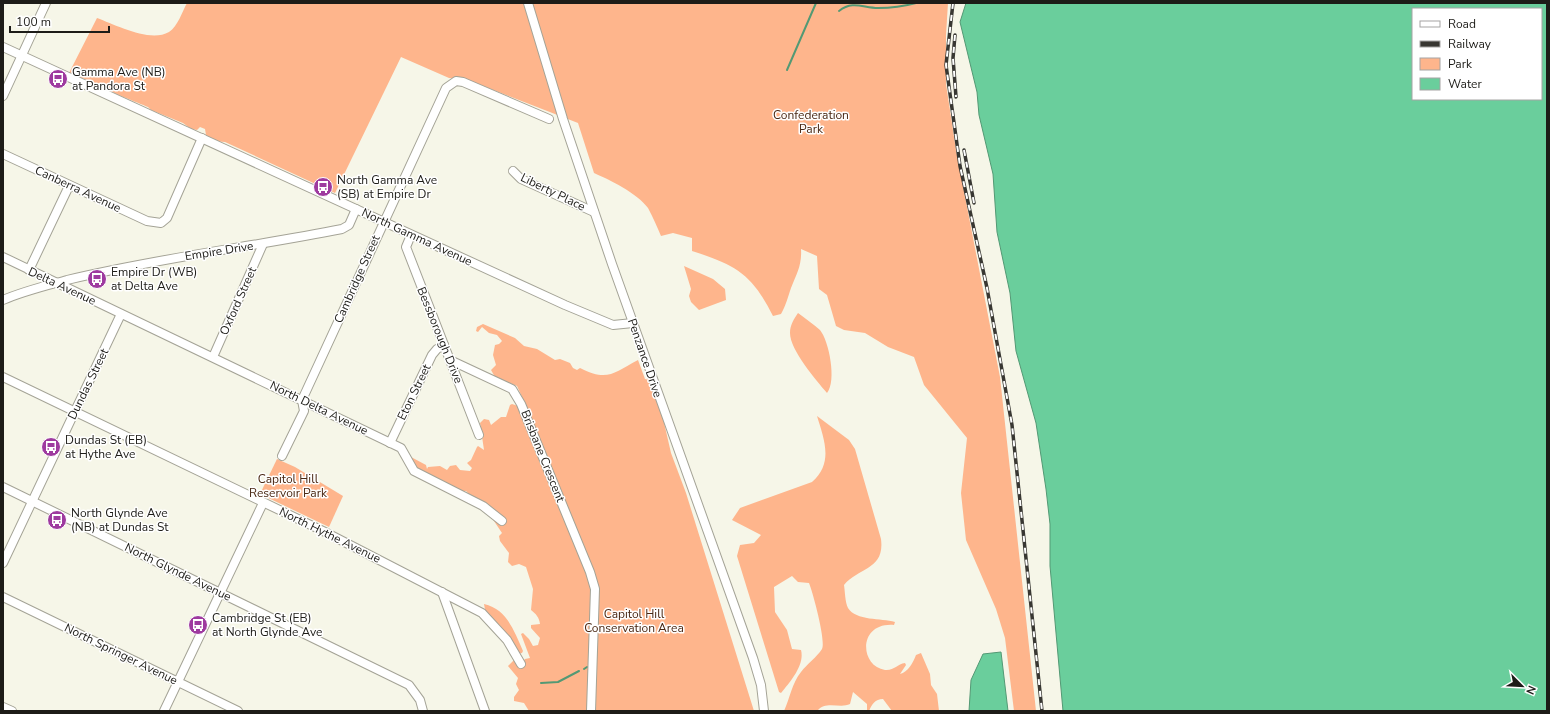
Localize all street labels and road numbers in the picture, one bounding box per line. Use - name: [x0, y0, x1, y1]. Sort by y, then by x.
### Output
- street label: Canberra Avenue: [32, 162, 124, 216]
- street label: Liberty Place: [518, 169, 588, 215]
- street label: North Gamma Avenue: [359, 204, 475, 270]
- street label: Cambridge Street: [330, 232, 384, 326]
- street label: Empire Drive: [184, 238, 254, 264]
- street label: Delta Avenue: [25, 263, 99, 309]
- street label: Oxford Street: [216, 264, 260, 338]
- street label: Bessborough Drive: [413, 284, 467, 386]
- street label: Penzance Drive: [624, 316, 666, 400]
- street label: Dundas Street: [64, 345, 113, 422]
- street label: Eton Street: [394, 361, 435, 423]
- street label: North Delta Avenue: [267, 377, 371, 439]
- street label: Brisbane Crescent: [517, 408, 569, 505]
- street label: North Hythe Avenue: [277, 503, 383, 567]
- street label: North Glynde Avenue: [122, 539, 234, 605]
- street label: North Springer Avenue: [62, 620, 180, 688]

